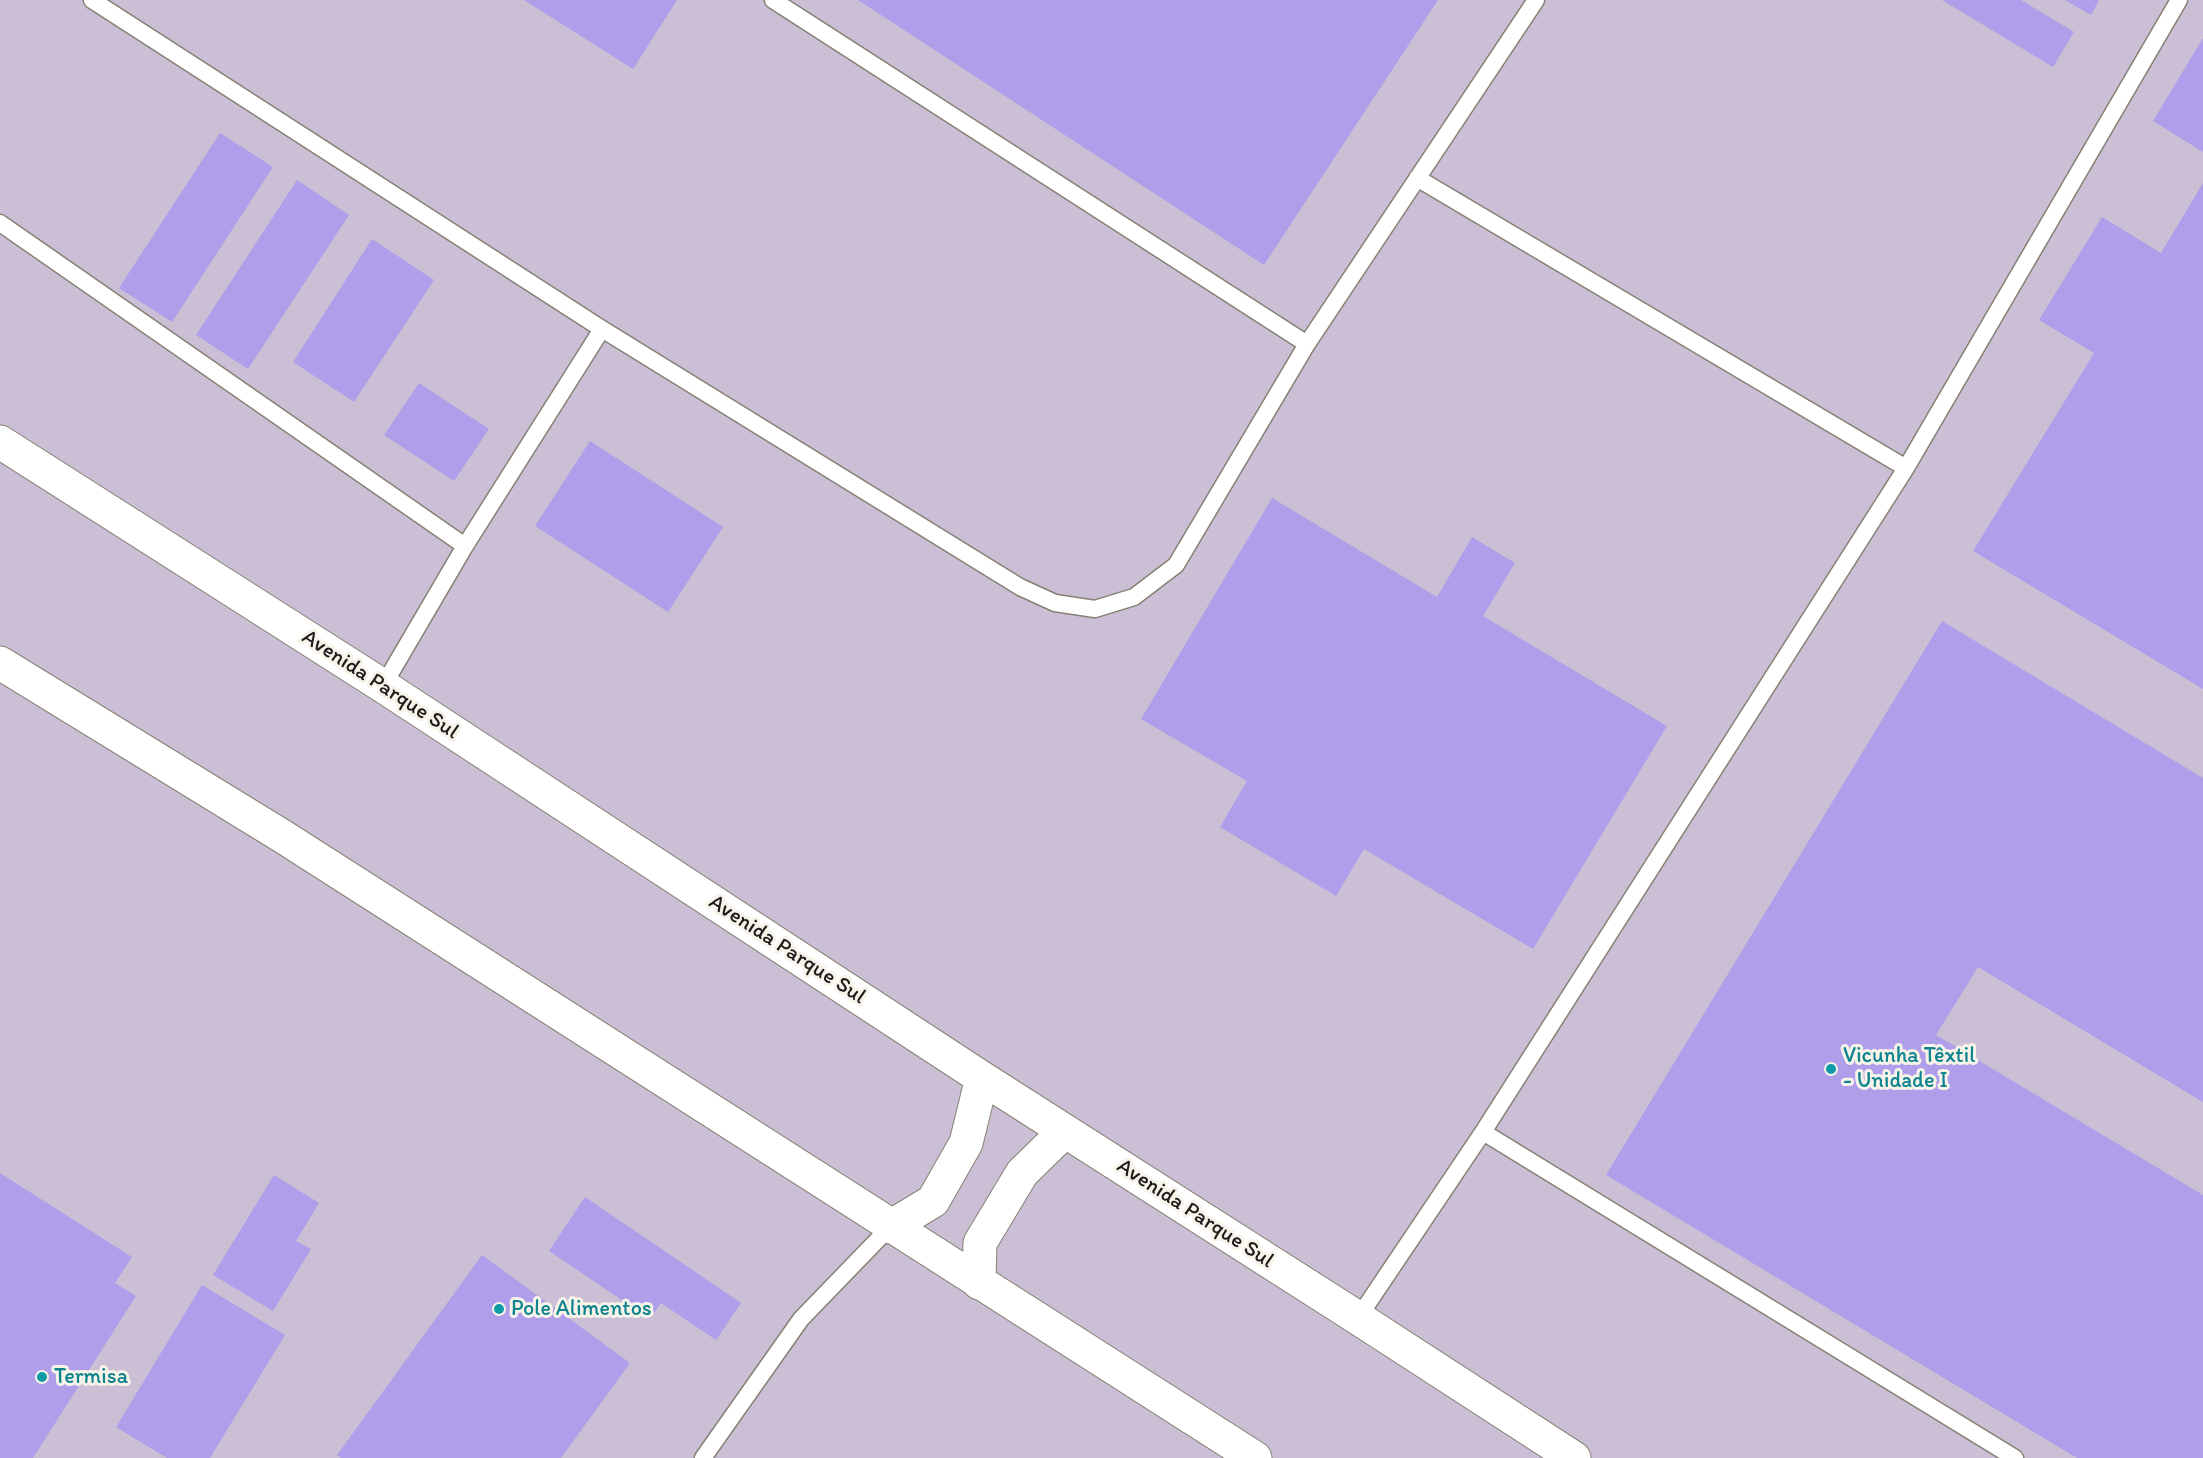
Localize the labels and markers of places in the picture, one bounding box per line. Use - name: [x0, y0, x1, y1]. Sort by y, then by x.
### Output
- place label: Vicunha Têxtil - Unidade I: [1843, 1043, 1975, 1094]
- marker: Vicunha Têxtil - Unidade I: [1824, 1062, 1838, 1076]
- place label: Pole Alimentos: [511, 1296, 652, 1322]
- marker: Pole Alimentos: [492, 1302, 506, 1316]
- place label: Termisa: [54, 1364, 128, 1390]
- marker: Termisa: [35, 1370, 49, 1384]

